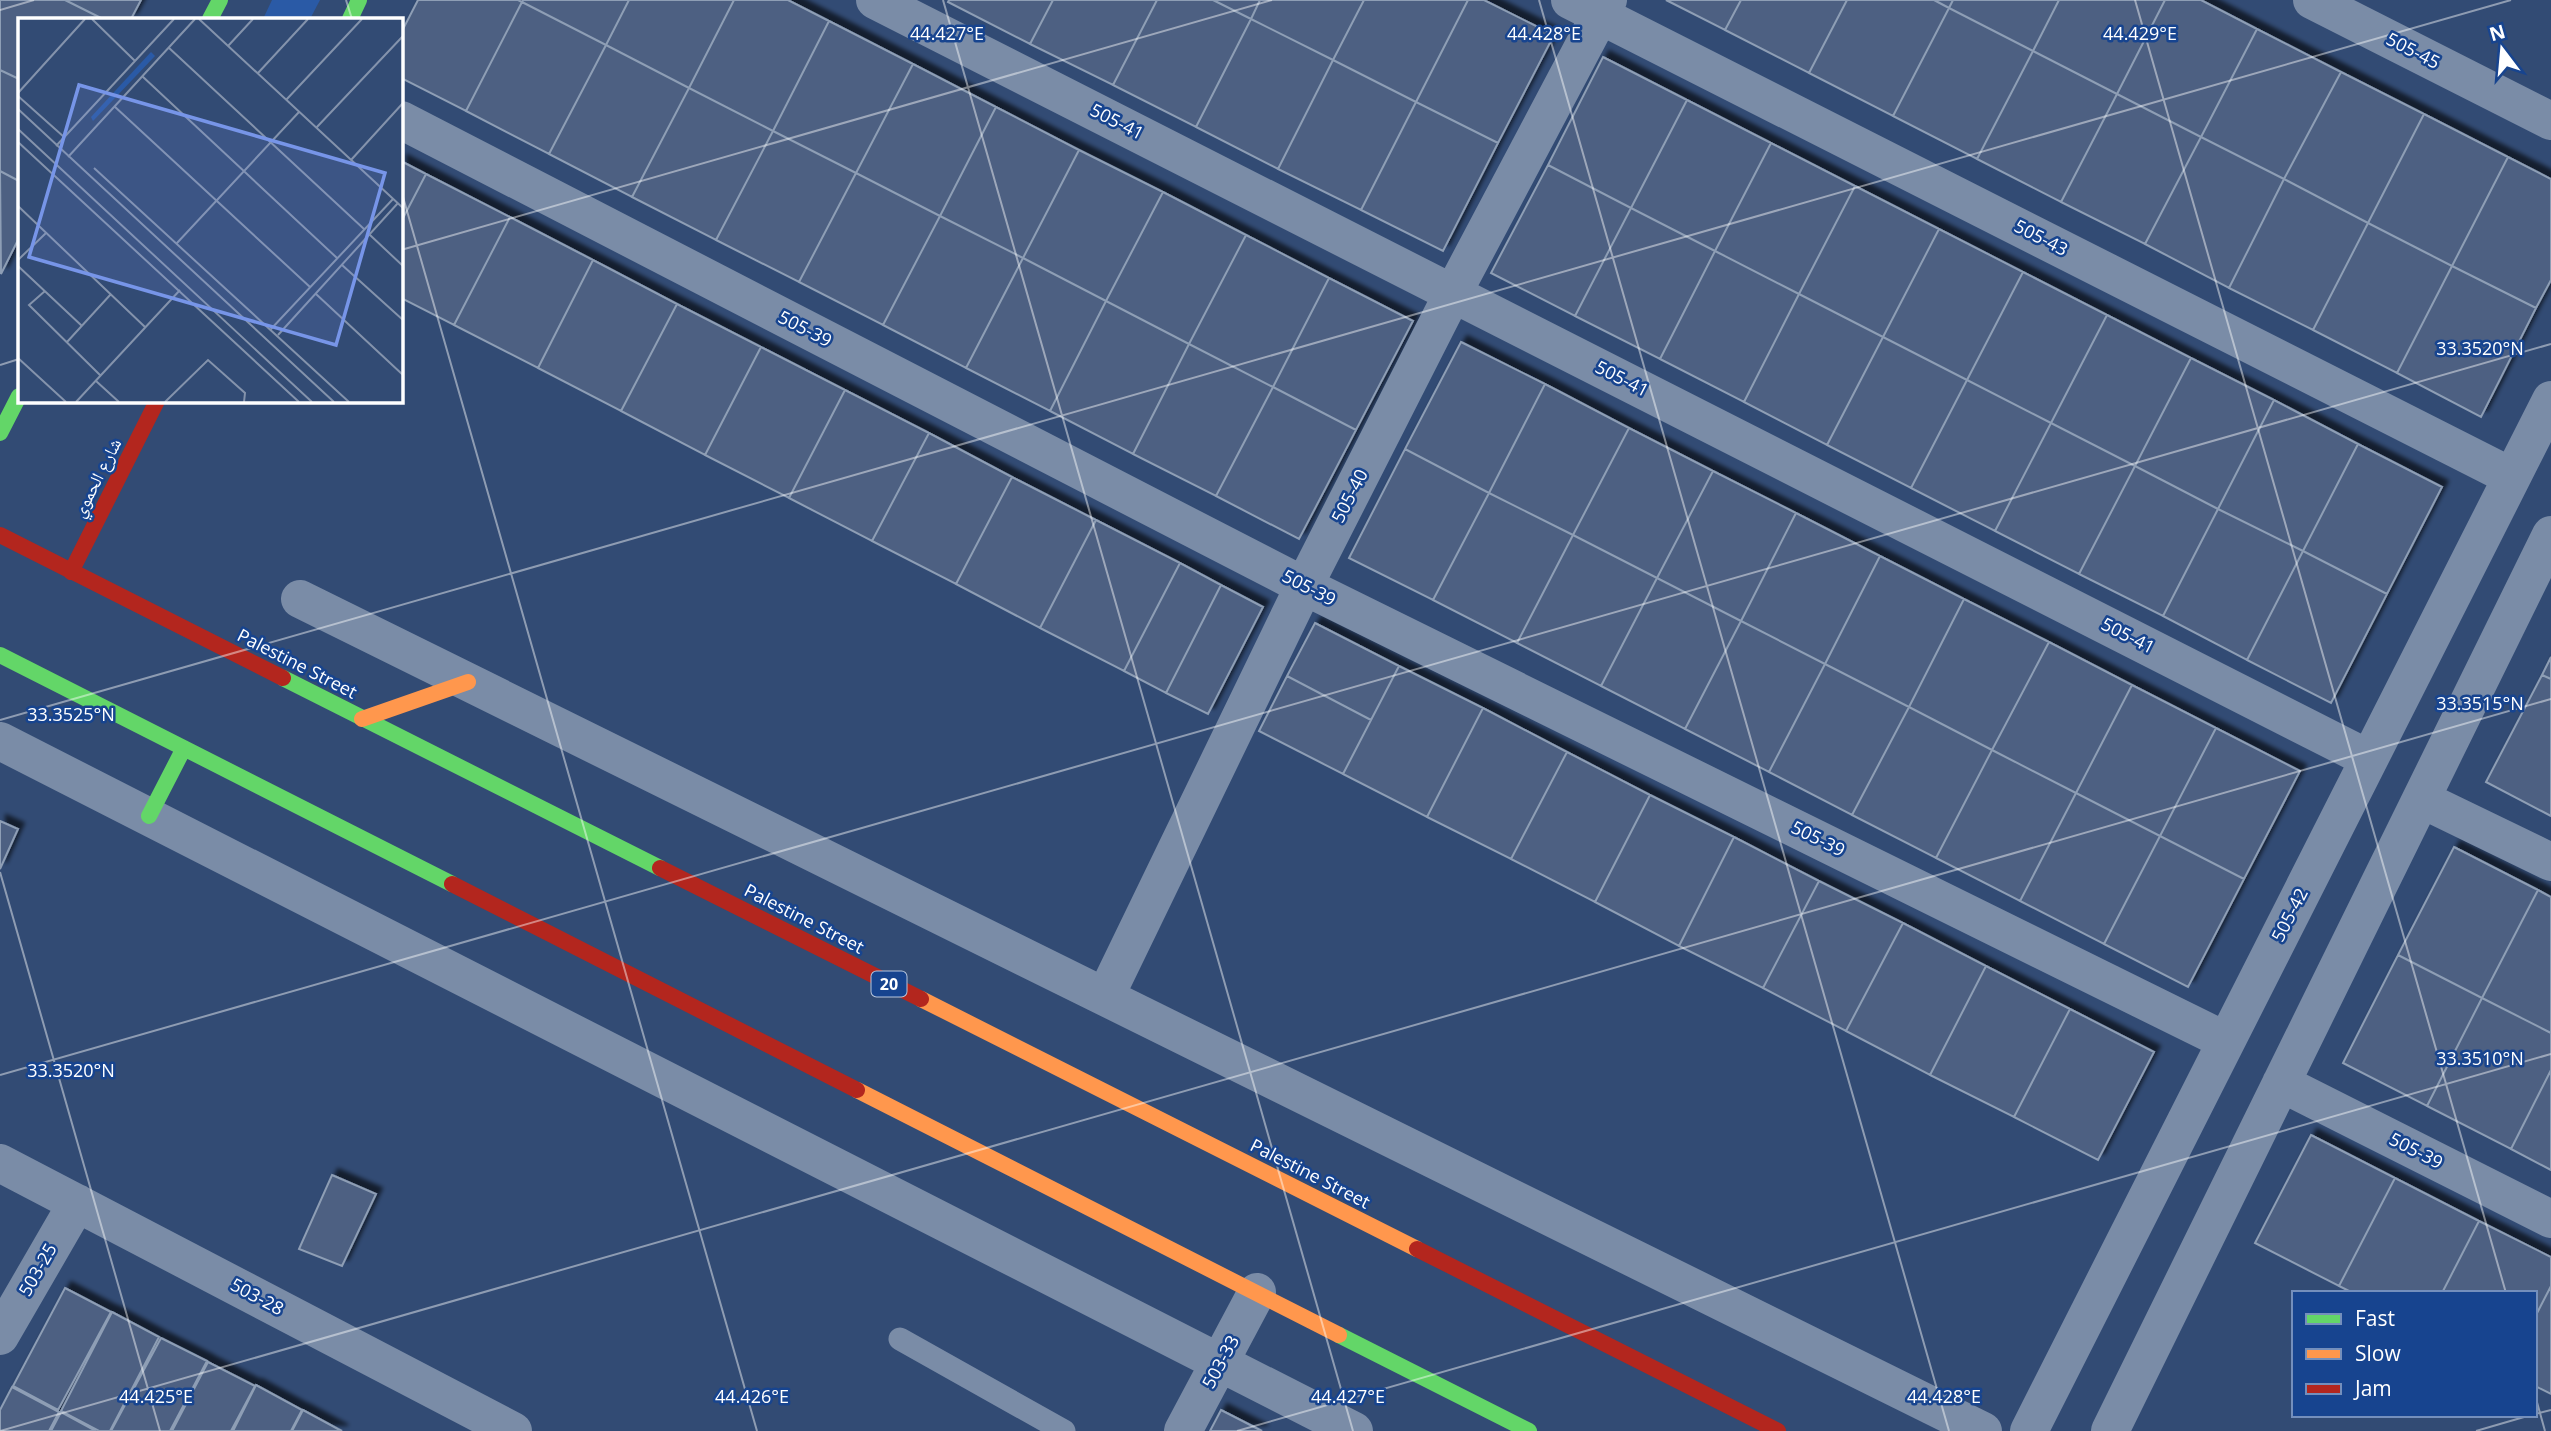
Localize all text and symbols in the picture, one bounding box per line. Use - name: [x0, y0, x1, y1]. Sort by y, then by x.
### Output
- north arrow: [2467, 14, 2537, 84]
- inset map: [18, 18, 402, 402]
- text: N: [2486, 18, 2508, 47]
- text: 44.427°E: [910, 21, 984, 45]
- text: 44.428°E: [1507, 21, 1581, 45]
- text: 44.429°E: [2103, 21, 2177, 45]
- street label: 505-45: [2382, 26, 2444, 74]
- street label: 505-41: [1086, 97, 1148, 145]
- street label: 505-43: [2010, 213, 2072, 261]
- street label: 505-39: [774, 304, 836, 352]
- text: 33.3520°N: [2436, 336, 2524, 360]
- street label: 505-41: [1591, 354, 1653, 402]
- street label: شارع الحموي: [66, 434, 129, 523]
- street label: 505-40: [1325, 465, 1373, 527]
- street label: 505-39: [1278, 563, 1340, 611]
- street label: 505-41: [2097, 611, 2159, 659]
- street label: Palestine Street: [234, 623, 361, 704]
- text: 33.3515°N: [2436, 691, 2524, 715]
- text: 33.3525°N: [27, 702, 115, 726]
- street label: 505-39: [1787, 815, 1849, 861]
- street label: Palestine Street: [741, 878, 868, 959]
- street label: 505-42: [2265, 884, 2313, 946]
- road number: 20: [872, 972, 906, 996]
- text: 33.3510°N: [2436, 1046, 2524, 1070]
- text: 33.3520°N: [27, 1058, 115, 1082]
- street label: 505-39: [2385, 1126, 2447, 1174]
- street label: Palestine Street: [1247, 1133, 1374, 1214]
- street label: 503-25: [12, 1239, 62, 1300]
- street label: 503-28: [227, 1272, 288, 1320]
- legend: [2292, 1291, 2537, 1417]
- text: Fast: [2355, 1304, 2395, 1332]
- street label: 503-33: [1196, 1331, 1244, 1392]
- text: Slow: [2355, 1339, 2401, 1367]
- text: Jam: [2353, 1374, 2392, 1402]
- text: 44.425°E: [119, 1384, 193, 1408]
- text: 44.426°E: [715, 1384, 789, 1408]
- text: 44.427°E: [1311, 1384, 1385, 1408]
- text: 44.428°E: [1907, 1384, 1981, 1408]

